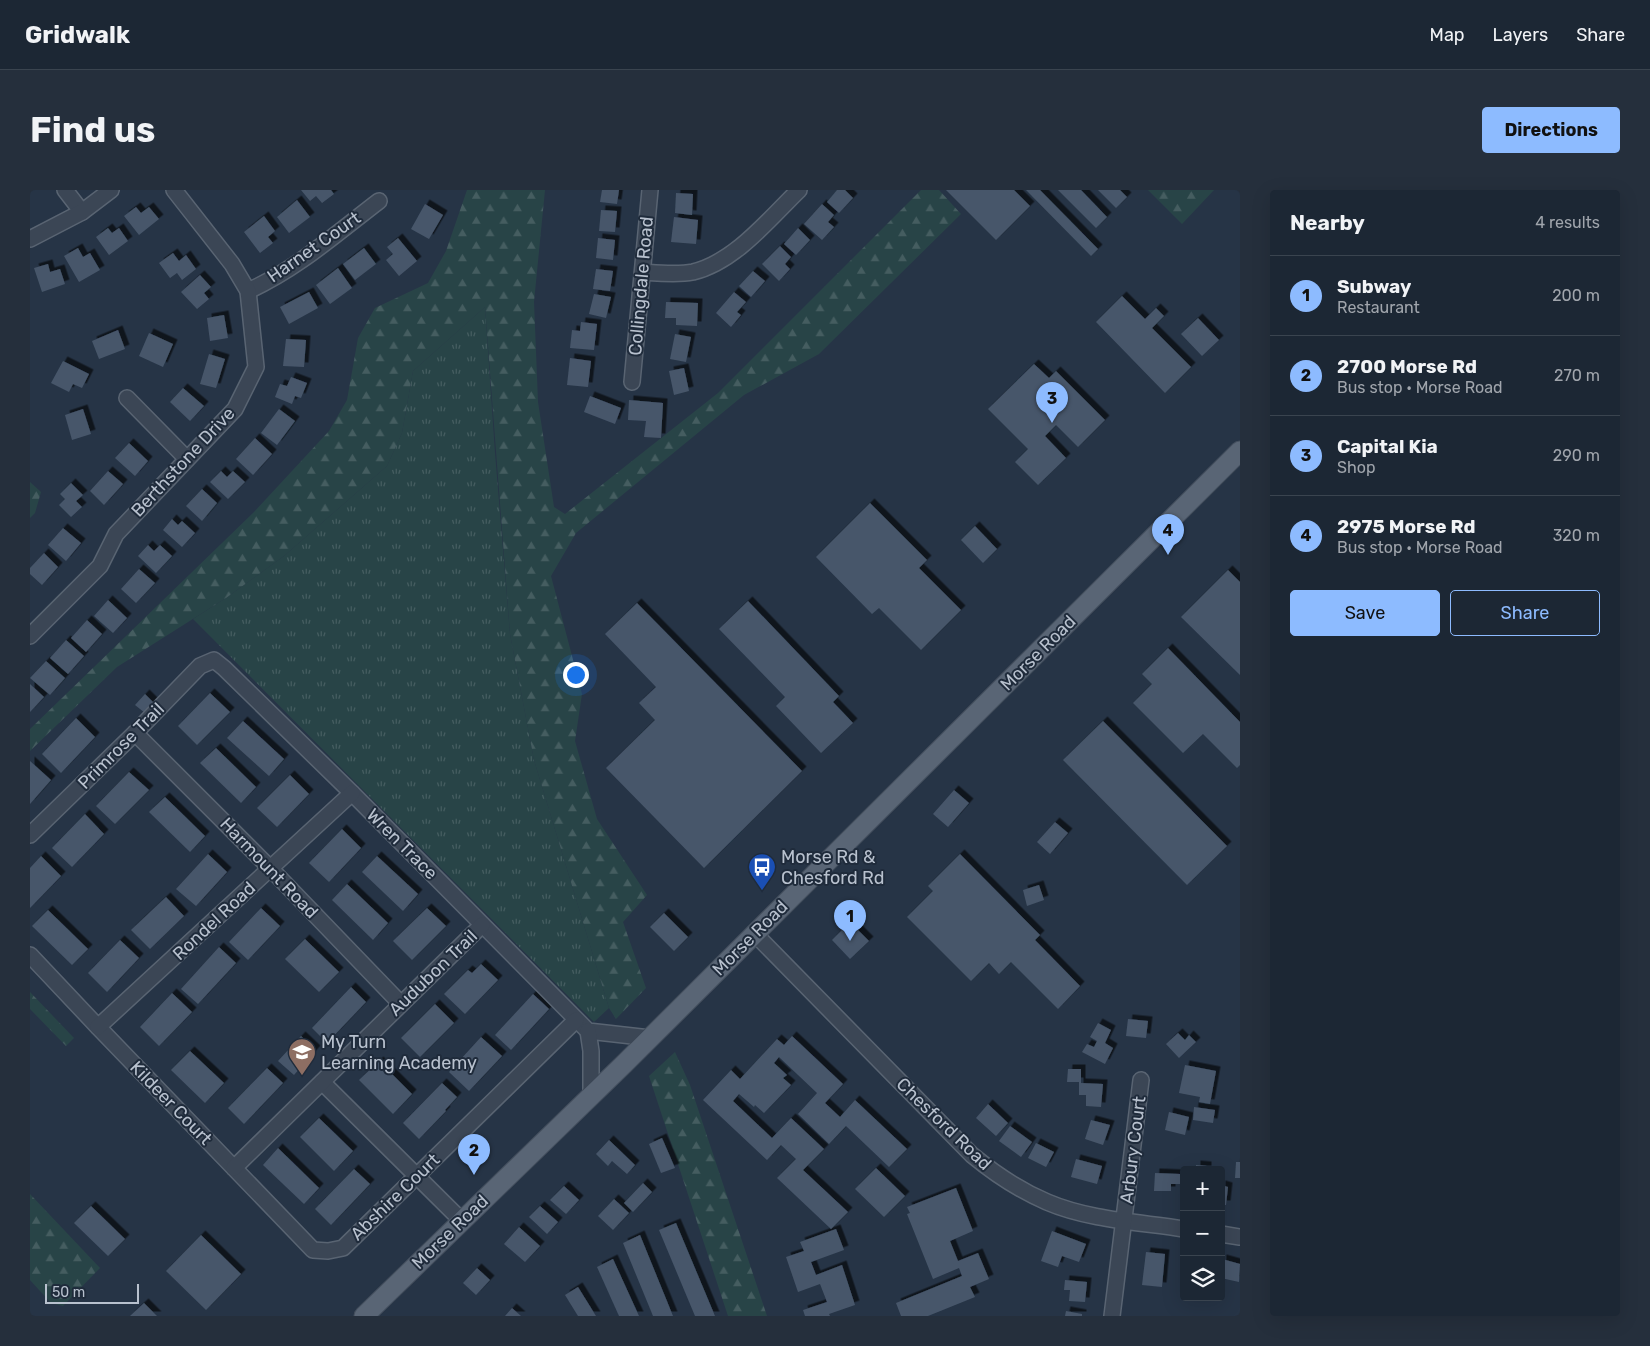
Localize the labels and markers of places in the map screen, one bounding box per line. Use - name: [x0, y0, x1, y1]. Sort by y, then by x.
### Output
- pin: 3: [1036, 382, 1068, 423]
- pin: 4: [1152, 514, 1184, 555]
- place label: Morse Rd & Chesford Rd: [781, 846, 884, 889]
- bus stop icon: Morse Rd & Chesford Rd: [747, 852, 777, 891]
- pin: 1: [834, 900, 866, 941]
- place label: My Turn Learning Academy: [321, 1031, 477, 1074]
- school or university icon: My Turn Learning Academy: [287, 1037, 317, 1076]
- pin: 2: [458, 1134, 490, 1175]

